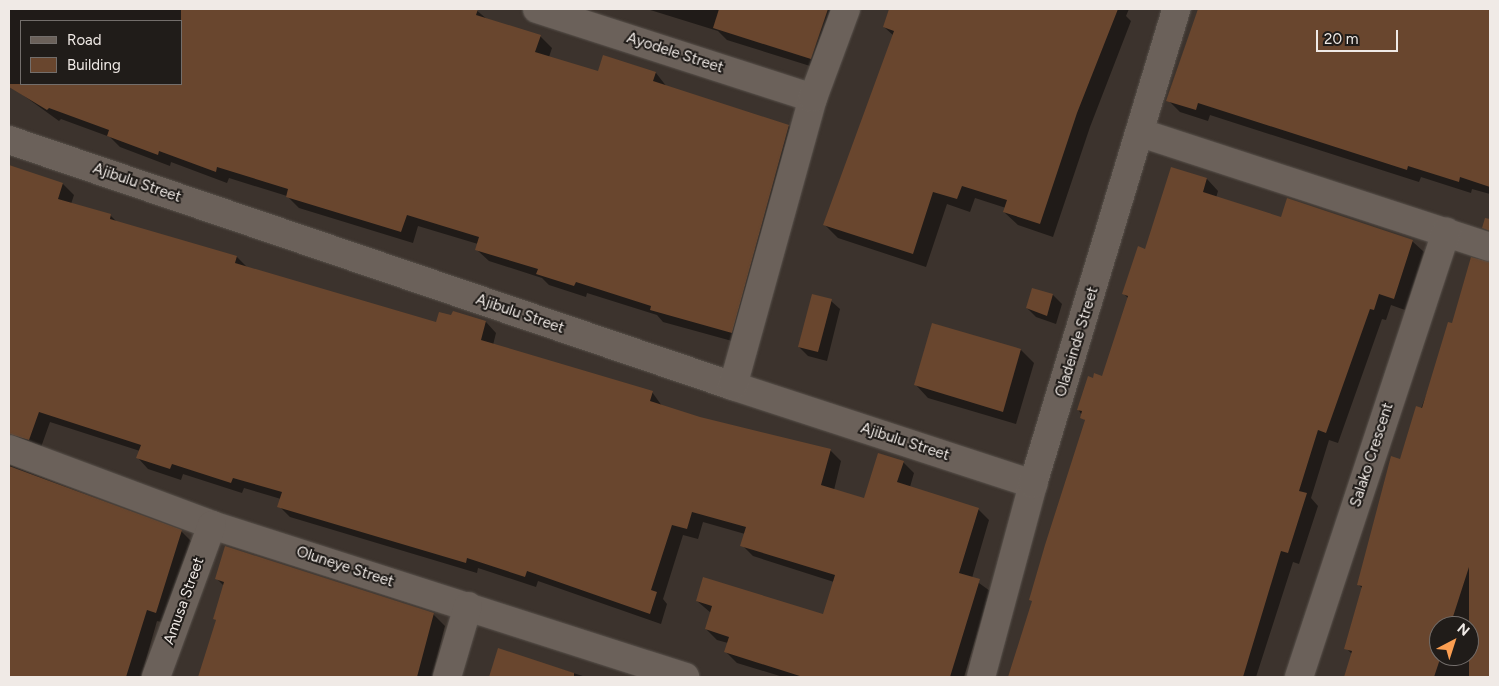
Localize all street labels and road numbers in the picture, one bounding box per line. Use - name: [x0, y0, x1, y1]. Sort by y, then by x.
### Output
- street label: Ayodele Street: [624, 29, 726, 77]
- street label: Ajibulu Street: [90, 159, 184, 207]
- street label: Oladeinde Street: [1052, 285, 1102, 399]
- street label: Ajibulu Street: [473, 290, 567, 338]
- street label: Salako Crescent: [1347, 401, 1397, 509]
- street label: Ajibulu Street: [858, 419, 952, 465]
- street label: Oluneye Street: [294, 543, 396, 591]
- street label: Amusa Street: [160, 555, 208, 647]

